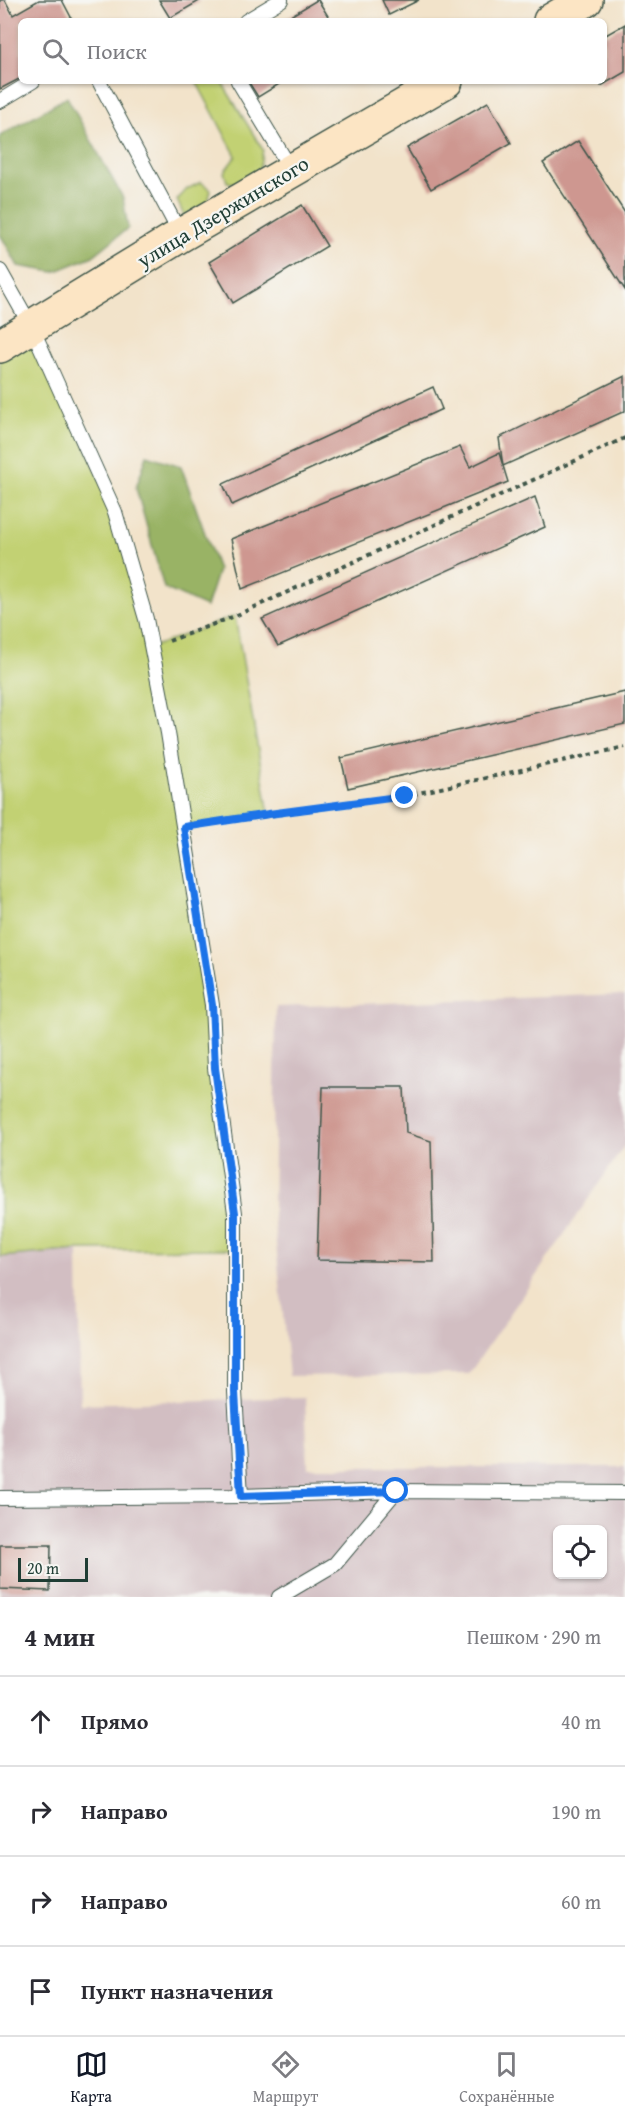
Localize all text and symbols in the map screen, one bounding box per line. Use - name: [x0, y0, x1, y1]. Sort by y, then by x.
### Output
- search box: [18, 18, 607, 84]
- icon: search: [39, 35, 72, 68]
- text: Поиск: [87, 35, 147, 67]
- street label: улица Дзержинского: [130, 148, 315, 276]
- route end: [391, 782, 417, 808]
- route start: [382, 1477, 408, 1503]
- map controls: [553, 1525, 607, 1579]
- button: locate: [553, 1525, 607, 1579]
- scale bar: [18, 1555, 88, 1582]
- text: 20 m: [27, 1556, 59, 1580]
- text: 4 мин: [24, 1617, 95, 1656]
- text: Пешком · 290 m: [467, 1622, 601, 1651]
- icon: ahead: [24, 1705, 57, 1738]
- text: Прямо: [81, 1705, 148, 1737]
- text: 40 m: [561, 1707, 601, 1736]
- icon: right: [24, 1795, 57, 1828]
- text: Направо: [81, 1795, 168, 1827]
- text: 190 m: [551, 1797, 601, 1826]
- icon: right: [24, 1885, 57, 1918]
- text: Направо: [81, 1885, 168, 1917]
- text: 60 m: [561, 1887, 601, 1916]
- icon: arrive: [24, 1975, 57, 2008]
- text: Пункт назначения: [81, 1975, 273, 2007]
- tab: Карта: [70, 2048, 112, 2108]
- tab: Маршрут: [253, 2048, 318, 2108]
- tab: Сохранённые: [459, 2048, 555, 2108]

